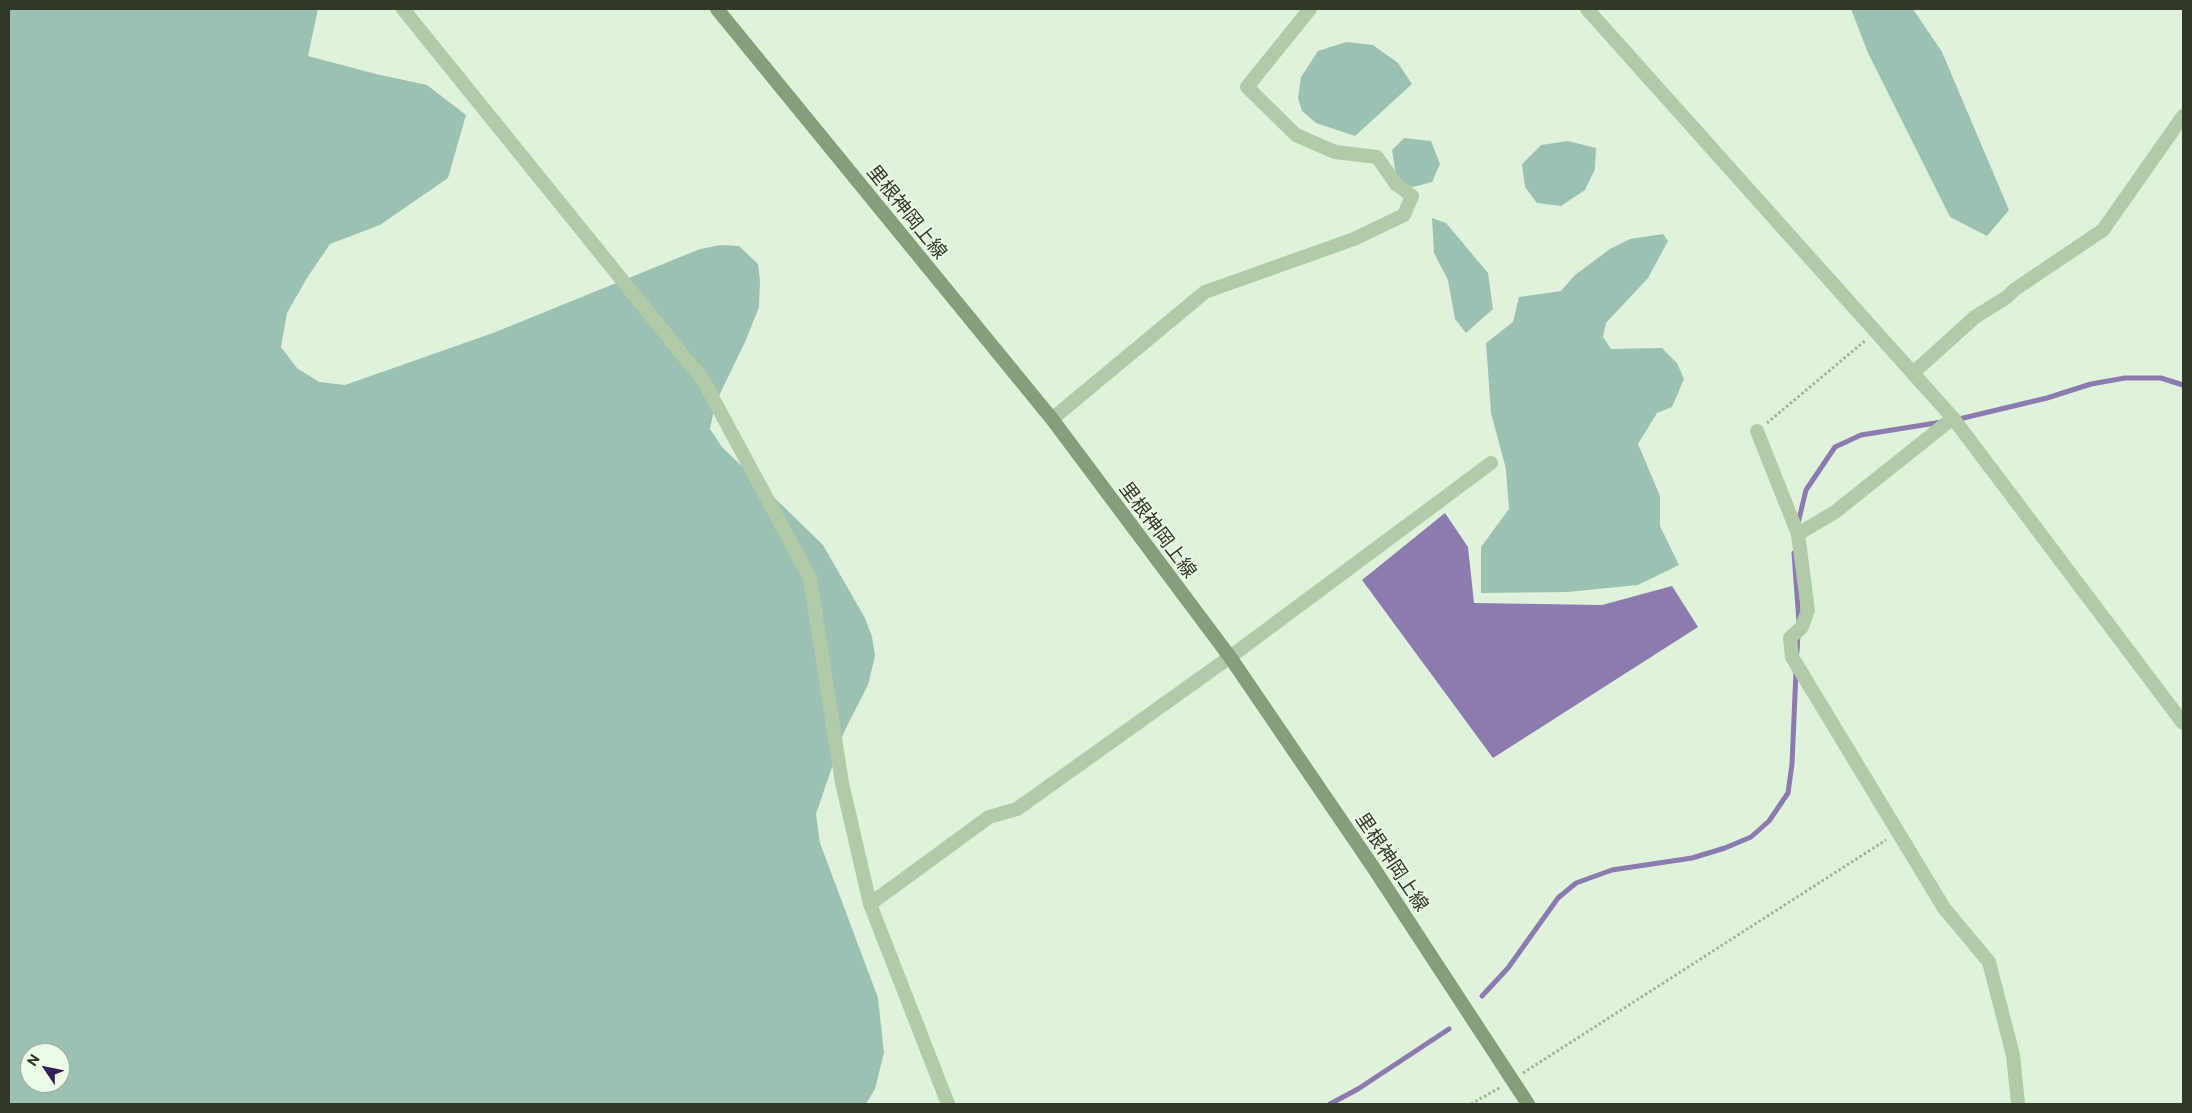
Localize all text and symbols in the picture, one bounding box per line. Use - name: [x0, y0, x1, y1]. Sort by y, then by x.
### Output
- street label: 里根神岡上線: [862, 161, 952, 263]
- street label: 里根神岡上線: [1115, 478, 1201, 582]
- street label: 里根神岡上線: [1351, 808, 1433, 916]
- north arrow: [20, 1043, 70, 1093]
- text: N: [23, 1051, 43, 1069]

